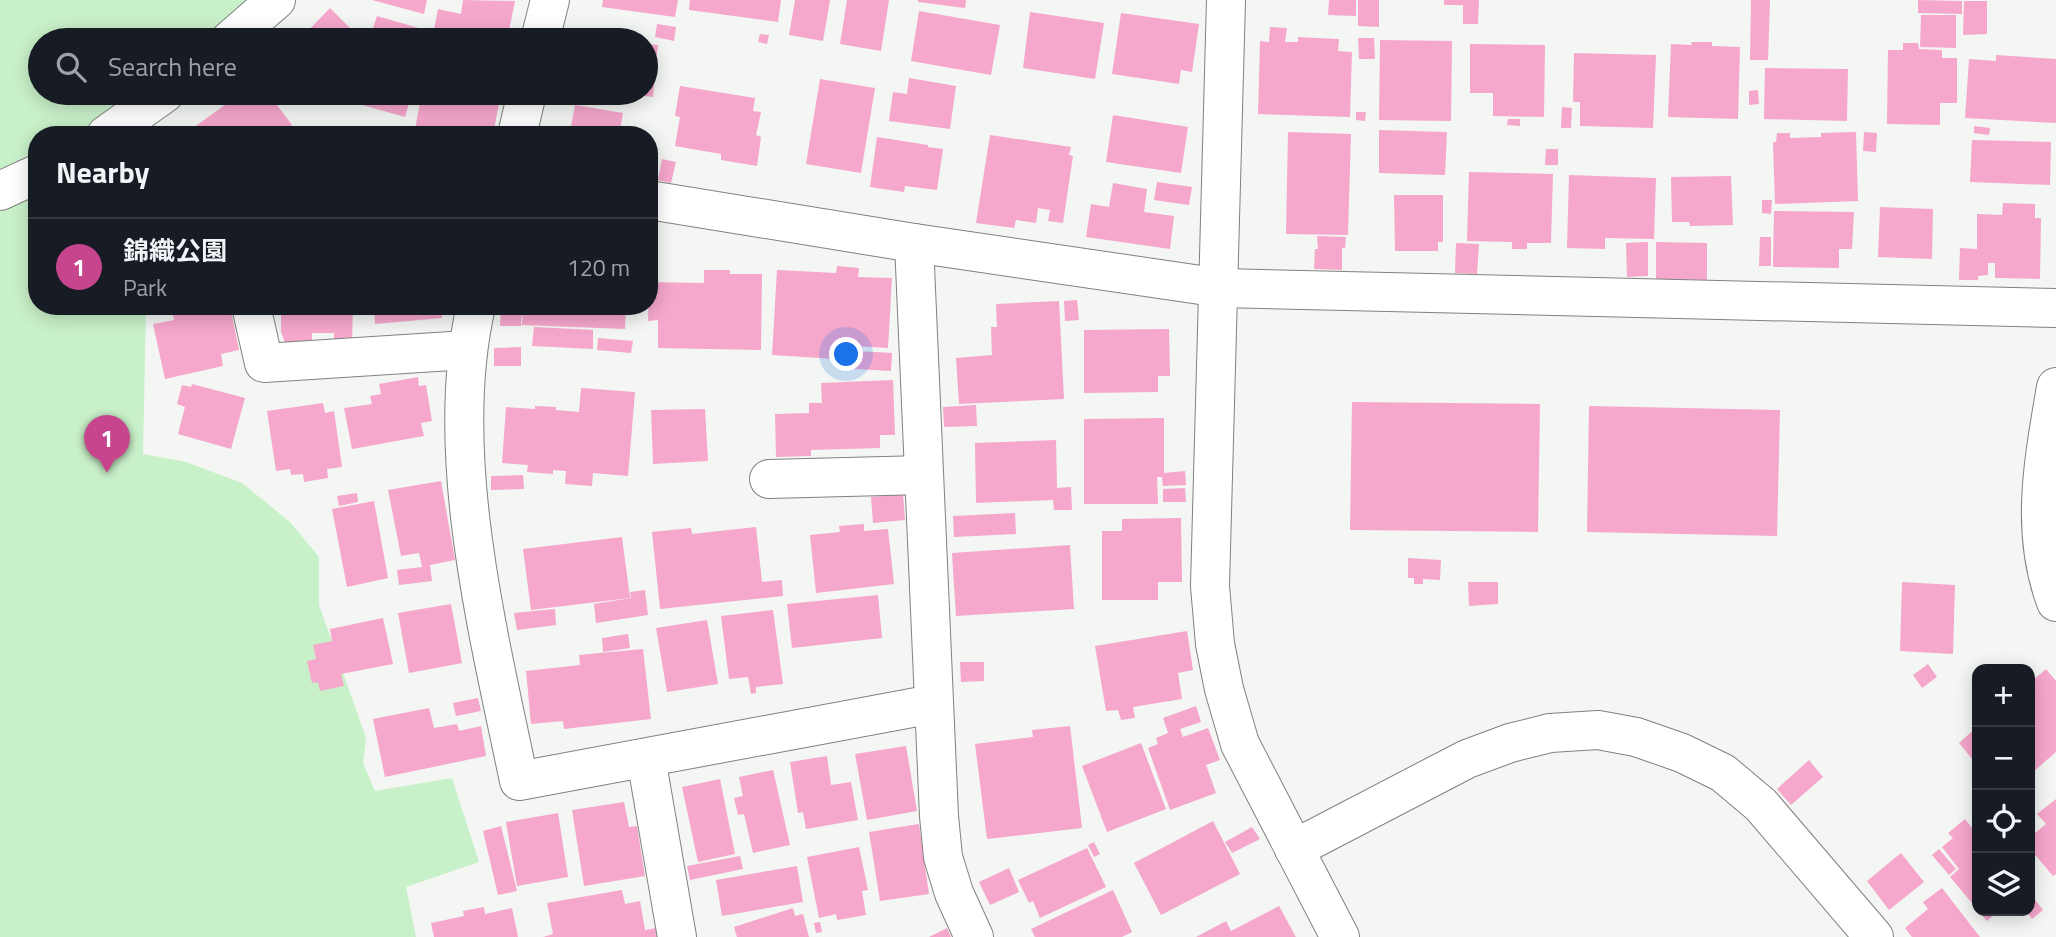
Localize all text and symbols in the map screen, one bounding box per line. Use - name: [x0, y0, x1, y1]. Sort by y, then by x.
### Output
- search box: [28, 28, 658, 105]
- text: Search here: [108, 47, 237, 86]
- icon: search: [52, 48, 90, 86]
- text: Nearby: [56, 149, 149, 195]
- text: 錦織公園: [123, 231, 227, 270]
- text: 1: [73, 250, 85, 285]
- text: 120 m: [567, 250, 630, 285]
- text: Park: [123, 270, 167, 305]
- your location: [829, 337, 863, 371]
- pin: 1: [84, 415, 130, 473]
- map controls: [1972, 664, 2035, 916]
- button: +: [1972, 664, 2035, 727]
- button: −: [1972, 727, 2035, 790]
- button: locate: [1972, 790, 2035, 853]
- button: layers: [1972, 853, 2035, 916]

